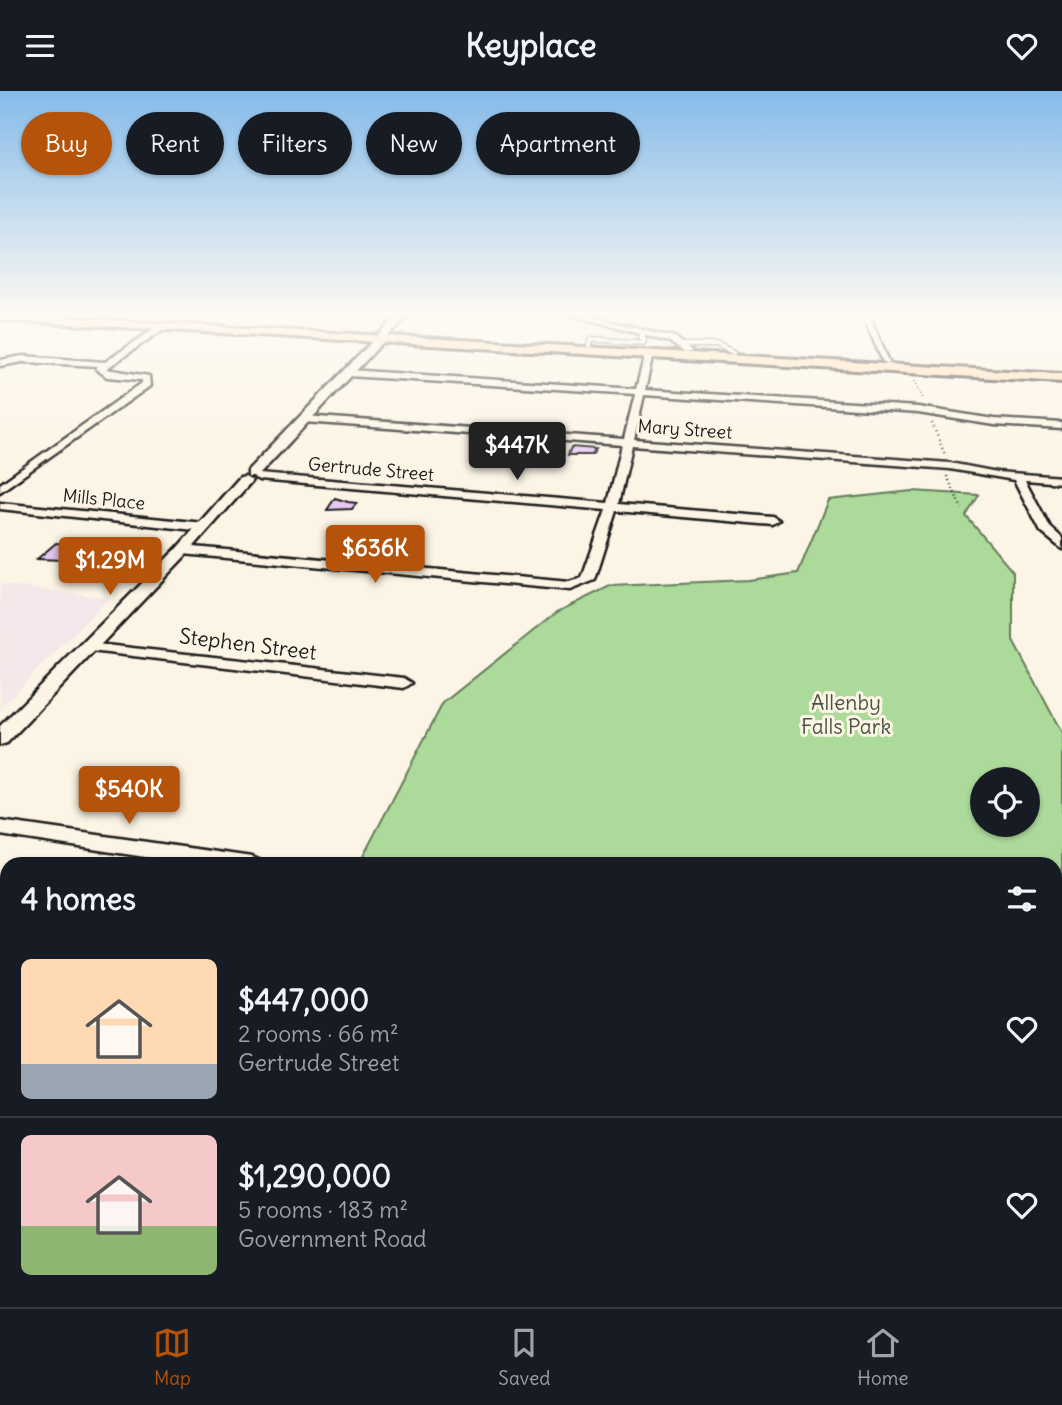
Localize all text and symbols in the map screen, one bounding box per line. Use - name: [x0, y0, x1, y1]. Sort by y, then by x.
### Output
- text: Keyplace: [466, 25, 596, 66]
- icon: menu: [21, 27, 59, 65]
- icon: heart: [1003, 27, 1041, 65]
- chip: Buy: [21, 112, 112, 175]
- chip: Rent: [126, 112, 224, 175]
- chip: Filters: [238, 112, 352, 175]
- chip: New: [366, 112, 462, 175]
- chip: Apartment: [476, 112, 640, 175]
- street label: Mary Street: [637, 414, 733, 444]
- pin: $447K: [468, 423, 566, 482]
- text: $447K: [485, 430, 549, 459]
- street label: Gertrude Street: [307, 452, 435, 486]
- street label: Mills Place: [62, 483, 146, 515]
- pin: $636K: [326, 525, 424, 585]
- text: $636K: [342, 533, 408, 562]
- pin: $1.29M: [53, 538, 167, 597]
- text: $1.29M: [75, 545, 145, 574]
- street label: Stephen Street: [178, 622, 318, 666]
- park label: Allenby Falls Park: [801, 689, 891, 740]
- pin: $540K: [80, 767, 178, 826]
- map controls: [970, 767, 1040, 837]
- button: locate: [970, 767, 1040, 837]
- text: $540K: [95, 774, 163, 803]
- text: 4 homes: [21, 880, 136, 918]
- icon: filters: [1003, 880, 1041, 918]
- text: $447,000: [238, 981, 369, 1019]
- icon: home: [77, 987, 161, 1071]
- icon: heart: [1003, 1010, 1041, 1048]
- text: 2 rooms · 66 m²: [238, 1019, 399, 1048]
- text: Gertrude Street: [238, 1048, 400, 1077]
- text: $1,290,000: [238, 1157, 391, 1195]
- icon: home: [77, 1163, 161, 1247]
- icon: heart: [1003, 1186, 1041, 1224]
- text: 5 rooms · 183 m²: [238, 1195, 408, 1224]
- text: Government Road: [238, 1224, 427, 1253]
- tab: Map: [153, 1324, 191, 1390]
- tab: Saved: [498, 1324, 550, 1390]
- tab: Home: [857, 1324, 909, 1390]

